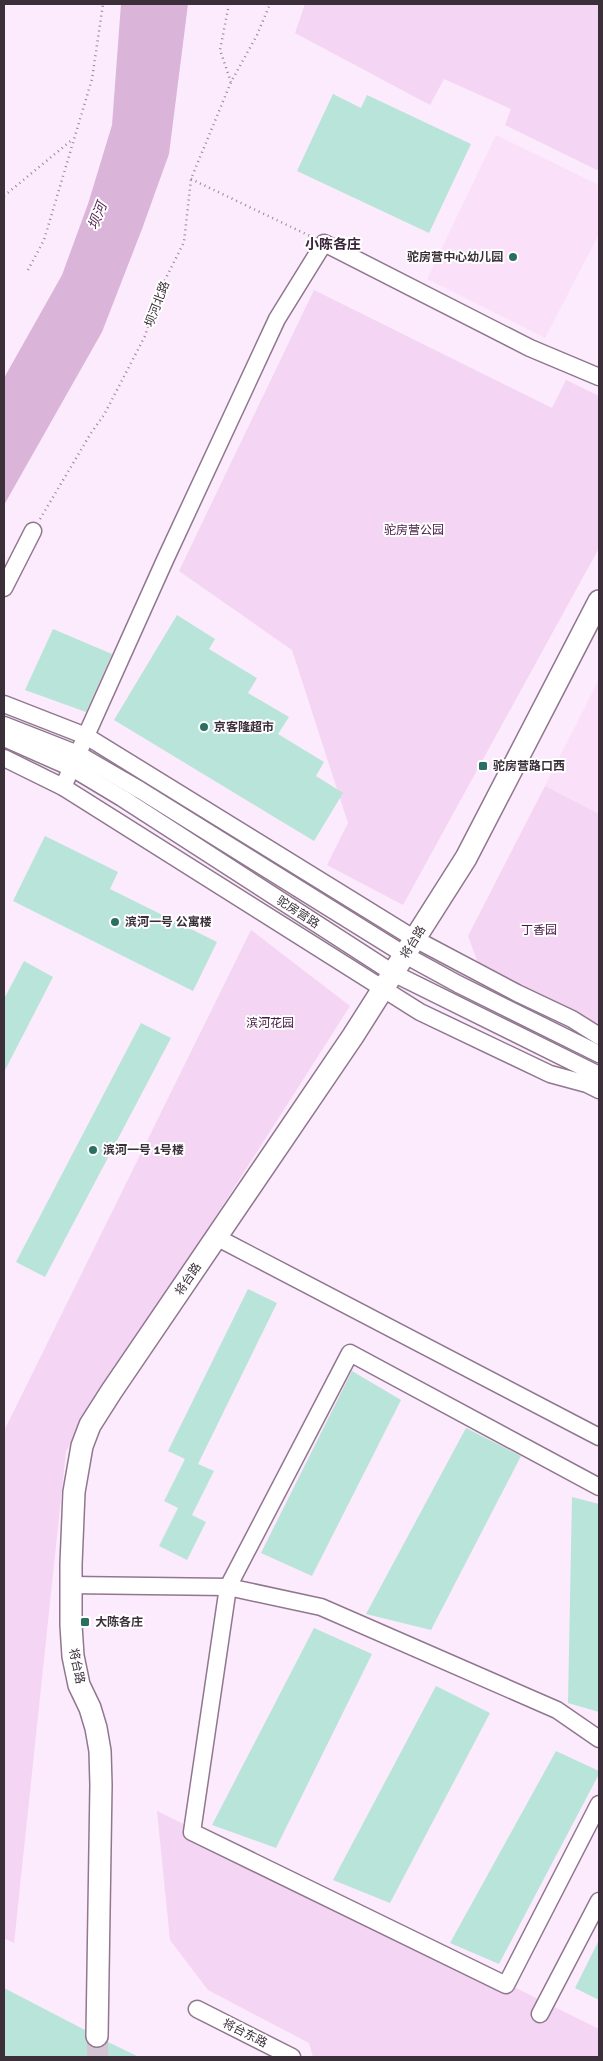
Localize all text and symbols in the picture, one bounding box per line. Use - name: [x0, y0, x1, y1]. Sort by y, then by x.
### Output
- water label: 坝河: [85, 197, 111, 232]
- district label: 小陈各庄: [305, 236, 361, 253]
- place label: 驼房营中心幼儿园: [407, 250, 503, 265]
- marker: 驼房营中心幼儿园: [507, 251, 519, 263]
- street label: 坝河北路: [142, 279, 173, 329]
- park label: 驼房营公园: [384, 523, 444, 538]
- place label: 京客隆超市: [214, 720, 274, 735]
- marker: 京客隆超市: [198, 721, 210, 733]
- place label: 驼房营路口西: [493, 759, 565, 774]
- marker: 驼房营路口西: [477, 760, 489, 772]
- street label: 驼房营路: [274, 893, 322, 932]
- place label: 滨河一号 公寓楼: [125, 915, 212, 930]
- marker: 滨河一号 公寓楼: [109, 916, 121, 928]
- street label: 将台路: [398, 923, 429, 962]
- park label: 丁香园: [521, 923, 557, 938]
- park label: 滨河花园: [246, 1016, 294, 1031]
- place label: 滨河一号 1号楼: [103, 1143, 184, 1158]
- marker: 滨河一号 1号楼: [87, 1144, 99, 1156]
- street label: 将台路: [172, 1260, 205, 1298]
- place label: 大陈各庄: [95, 1615, 143, 1630]
- marker: 大陈各庄: [79, 1616, 91, 1628]
- street label: 将台路: [65, 1647, 88, 1685]
- street label: 将台东路: [220, 2016, 270, 2051]

